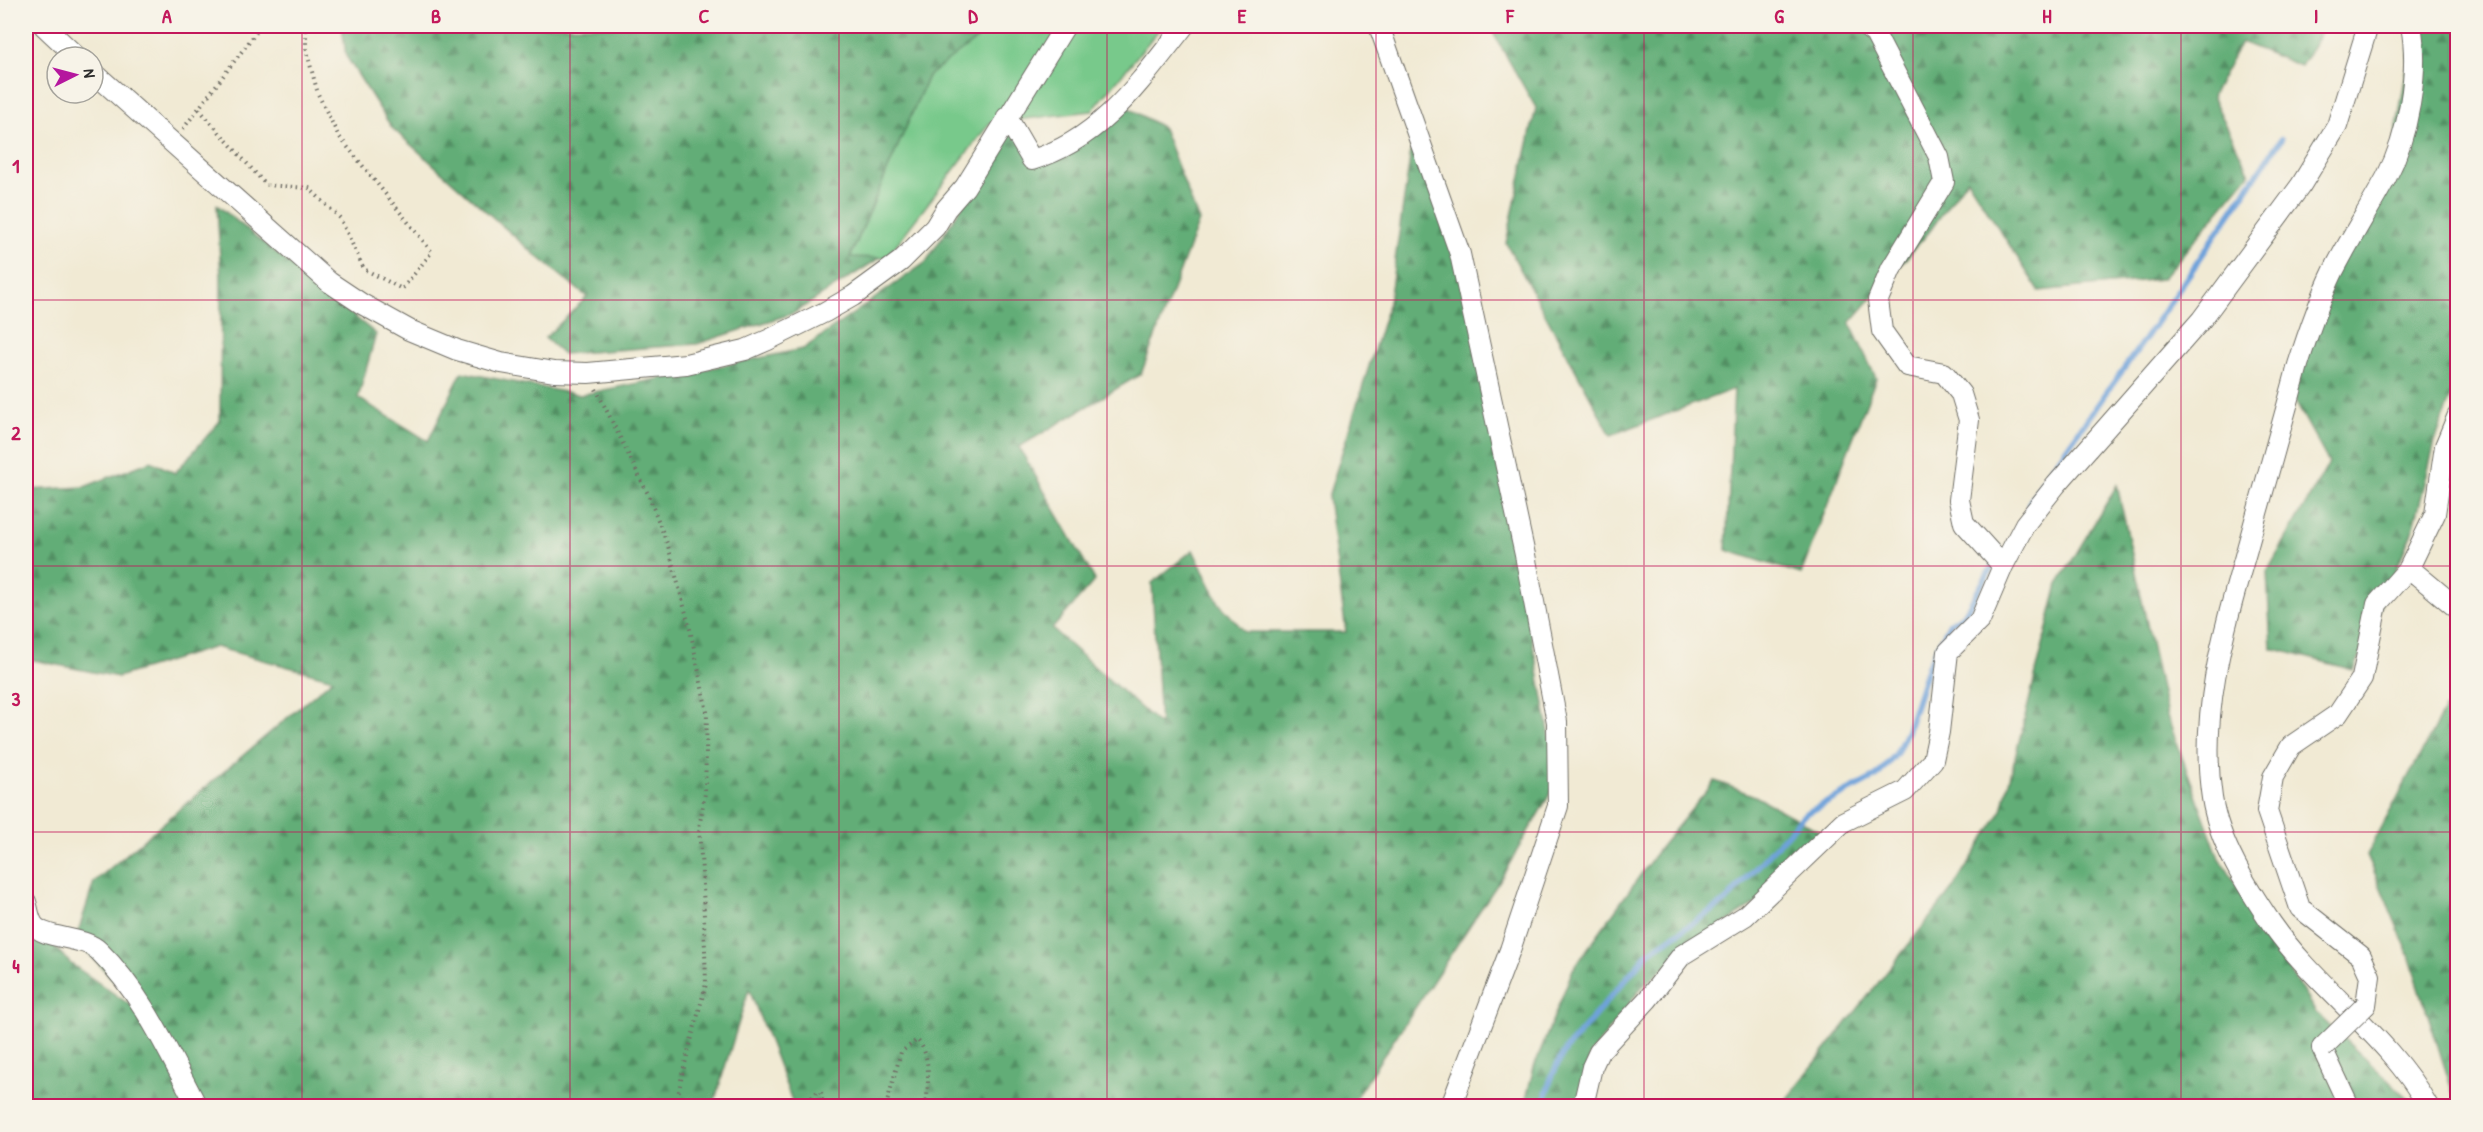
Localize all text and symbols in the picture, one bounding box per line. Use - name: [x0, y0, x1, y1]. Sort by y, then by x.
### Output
- text: A: [162, 2, 172, 29]
- text: B: [431, 2, 441, 29]
- text: C: [699, 2, 710, 29]
- text: D: [968, 2, 978, 29]
- text: E: [1238, 2, 1247, 29]
- text: F: [1505, 2, 1515, 29]
- text: G: [1774, 2, 1784, 29]
- text: H: [2042, 2, 2052, 29]
- text: I: [2314, 2, 2318, 29]
- north arrow: [45, 45, 105, 105]
- text: N: [79, 68, 101, 79]
- text: 1: [12, 152, 20, 179]
- text: 2: [11, 419, 21, 446]
- text: 3: [12, 685, 21, 712]
- text: 4: [12, 952, 20, 979]

